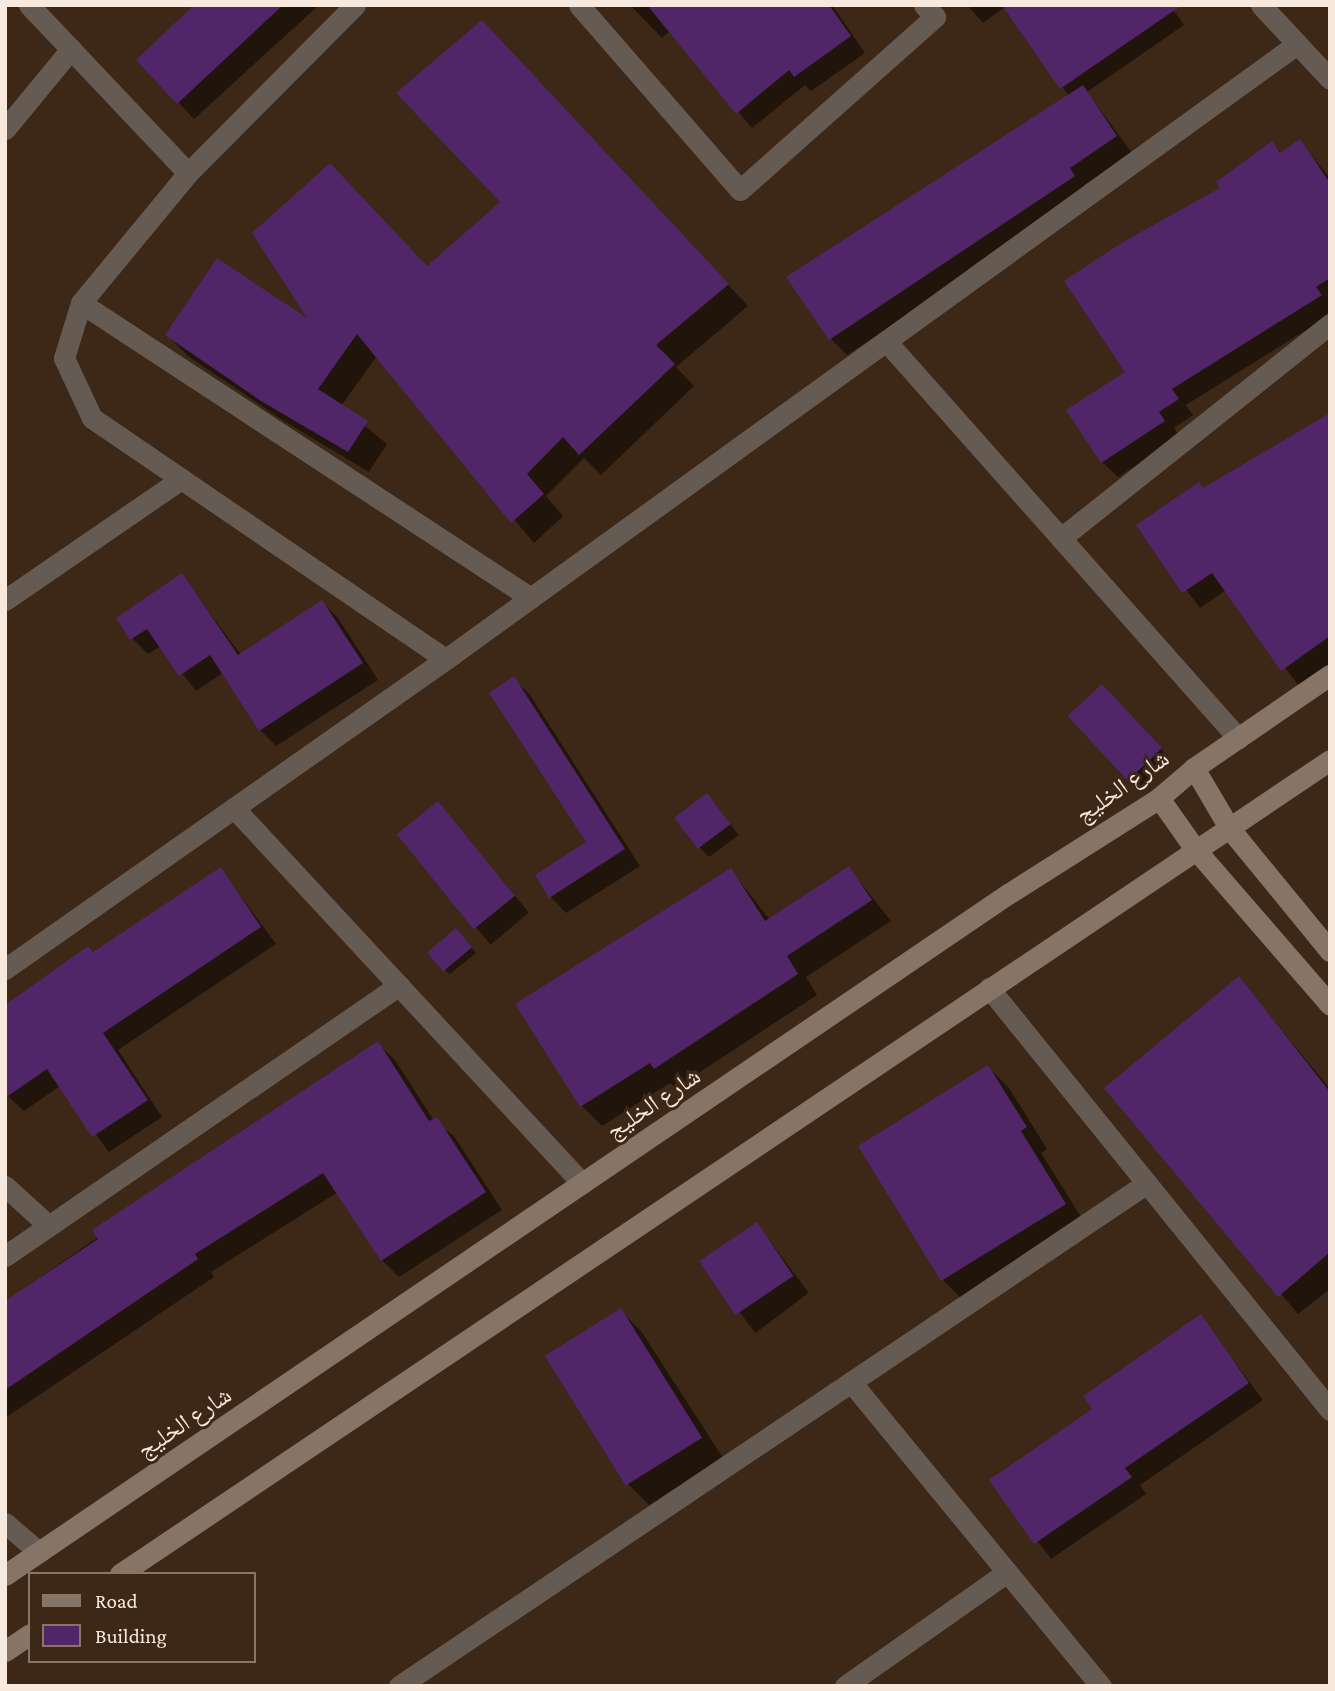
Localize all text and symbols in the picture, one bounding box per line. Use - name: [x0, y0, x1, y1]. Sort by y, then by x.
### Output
- street label: شارع الخليج: [1070, 743, 1174, 829]
- street label: شارع الخليج: [600, 1061, 706, 1145]
- street label: شارع الخليج: [131, 1380, 237, 1464]
- legend: [28, 1572, 256, 1663]
- text: Road: [95, 1589, 138, 1613]
- text: Building: [95, 1624, 167, 1648]

